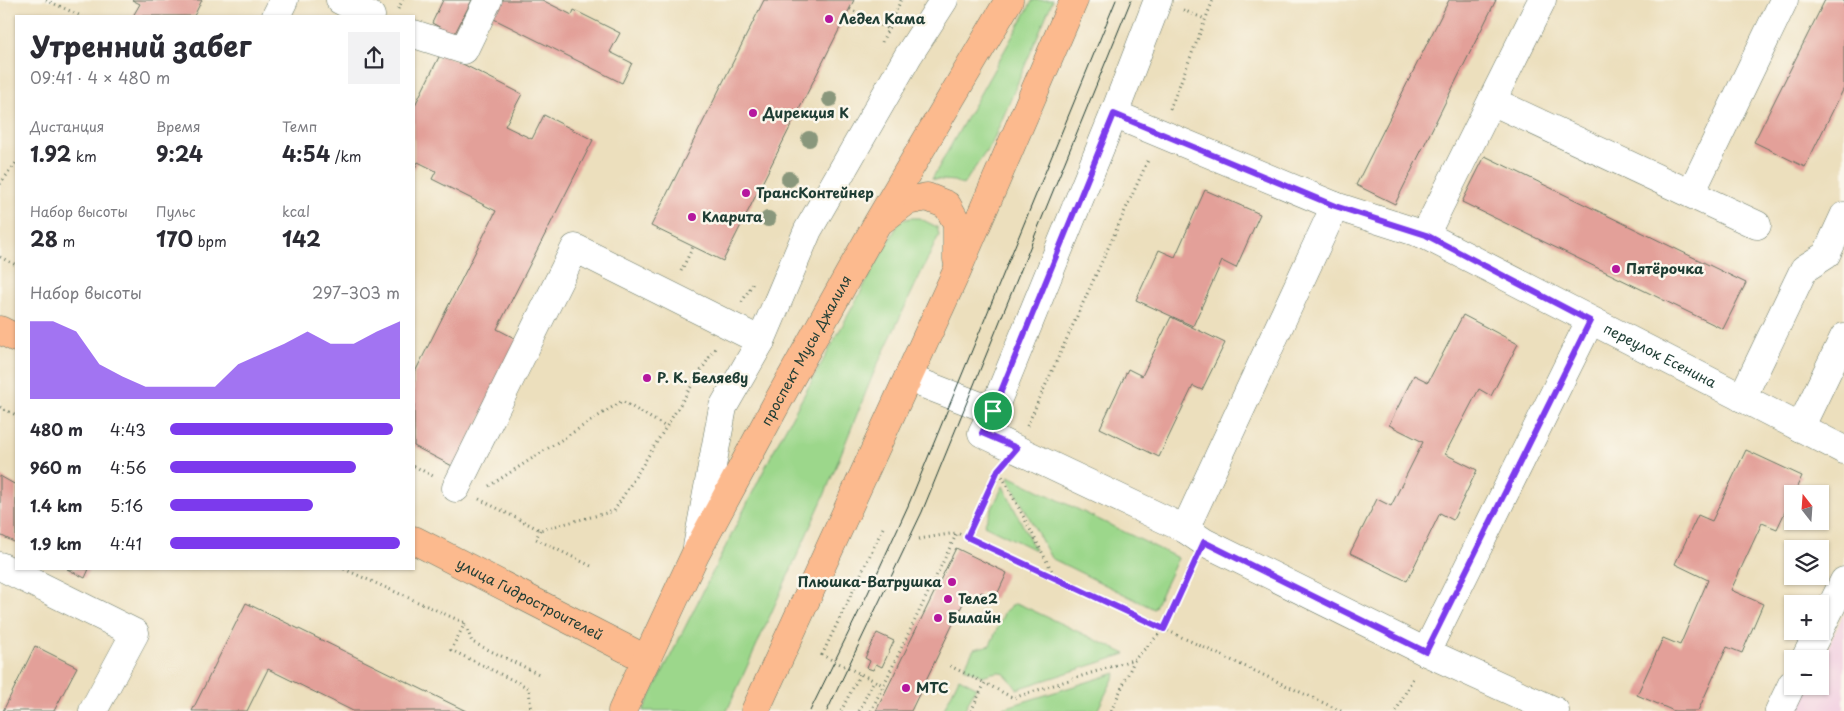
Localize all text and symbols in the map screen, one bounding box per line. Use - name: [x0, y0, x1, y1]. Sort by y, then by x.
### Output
- place label: Ледел Кама: [839, 8, 926, 29]
- marker: Ледел Кама: [823, 13, 835, 25]
- text: Утренний забег: [30, 24, 251, 67]
- button: share: [348, 32, 400, 84]
- text: 09:41 · 4 × 480 m: [30, 65, 170, 89]
- place label: Дирекция К: [762, 102, 849, 123]
- marker: Дирекция К: [747, 107, 759, 119]
- text: Дистанция: [30, 116, 104, 137]
- text: Время: [156, 116, 201, 137]
- text: Темп: [282, 116, 317, 137]
- text: 1.92: [30, 137, 71, 169]
- text: 9:24: [156, 137, 203, 169]
- text: 4:54: [282, 137, 330, 169]
- text: km: [71, 146, 97, 167]
- text: /km: [330, 146, 362, 167]
- place label: ТрансКонтейнер: [756, 182, 874, 203]
- marker: ТрансКонтейнер: [740, 187, 752, 199]
- text: Набор высоты: [30, 201, 128, 222]
- text: Пульс: [156, 201, 196, 222]
- text: kcal: [282, 201, 310, 222]
- place label: Кларита: [702, 206, 763, 227]
- marker: Кларита: [686, 211, 698, 223]
- text: 28: [30, 222, 58, 254]
- text: 170: [156, 222, 193, 254]
- text: 142: [282, 222, 321, 254]
- text: m: [58, 231, 75, 252]
- text: bpm: [193, 231, 227, 252]
- place label: Пятёрочка: [1626, 258, 1704, 279]
- marker: Пятёрочка: [1610, 263, 1622, 275]
- street label: проспект Мусы Джалиля: [756, 271, 856, 429]
- text: Набор высоты: [30, 280, 142, 304]
- text: 297–303 m: [312, 280, 400, 304]
- street label: переулок Есенина: [1600, 317, 1720, 393]
- place label: Р. К. Беляеву: [657, 367, 748, 388]
- marker: Р. К. Беляеву: [641, 372, 653, 384]
- pin: [972, 390, 1014, 432]
- icon: arrive: [979, 397, 1007, 425]
- text: 480 m: [30, 417, 83, 441]
- text: 4:43: [110, 417, 146, 441]
- text: 960 m: [30, 455, 82, 479]
- text: 4:56: [110, 455, 147, 479]
- north arrow: [1784, 485, 1829, 530]
- map controls: [1784, 485, 1829, 695]
- text: 1.4 km: [30, 493, 82, 517]
- text: 5:16: [110, 493, 143, 517]
- text: 1.9 km: [30, 531, 82, 555]
- text: 4:41: [110, 531, 142, 555]
- button: layers: [1784, 540, 1829, 585]
- street label: улица Гидростроителей: [453, 553, 607, 645]
- place label: Плюшка-Ватрушка: [798, 571, 942, 592]
- marker: Плюшка-Ватрушка: [946, 576, 958, 588]
- place label: Теле2: [958, 588, 998, 609]
- marker: Теле2: [942, 593, 954, 605]
- button: +: [1784, 595, 1829, 640]
- place label: Билайн: [948, 607, 1001, 628]
- marker: Билайн: [932, 612, 944, 624]
- button: −: [1784, 650, 1829, 695]
- place label: МТС: [916, 677, 949, 698]
- marker: МТС: [900, 682, 912, 694]

